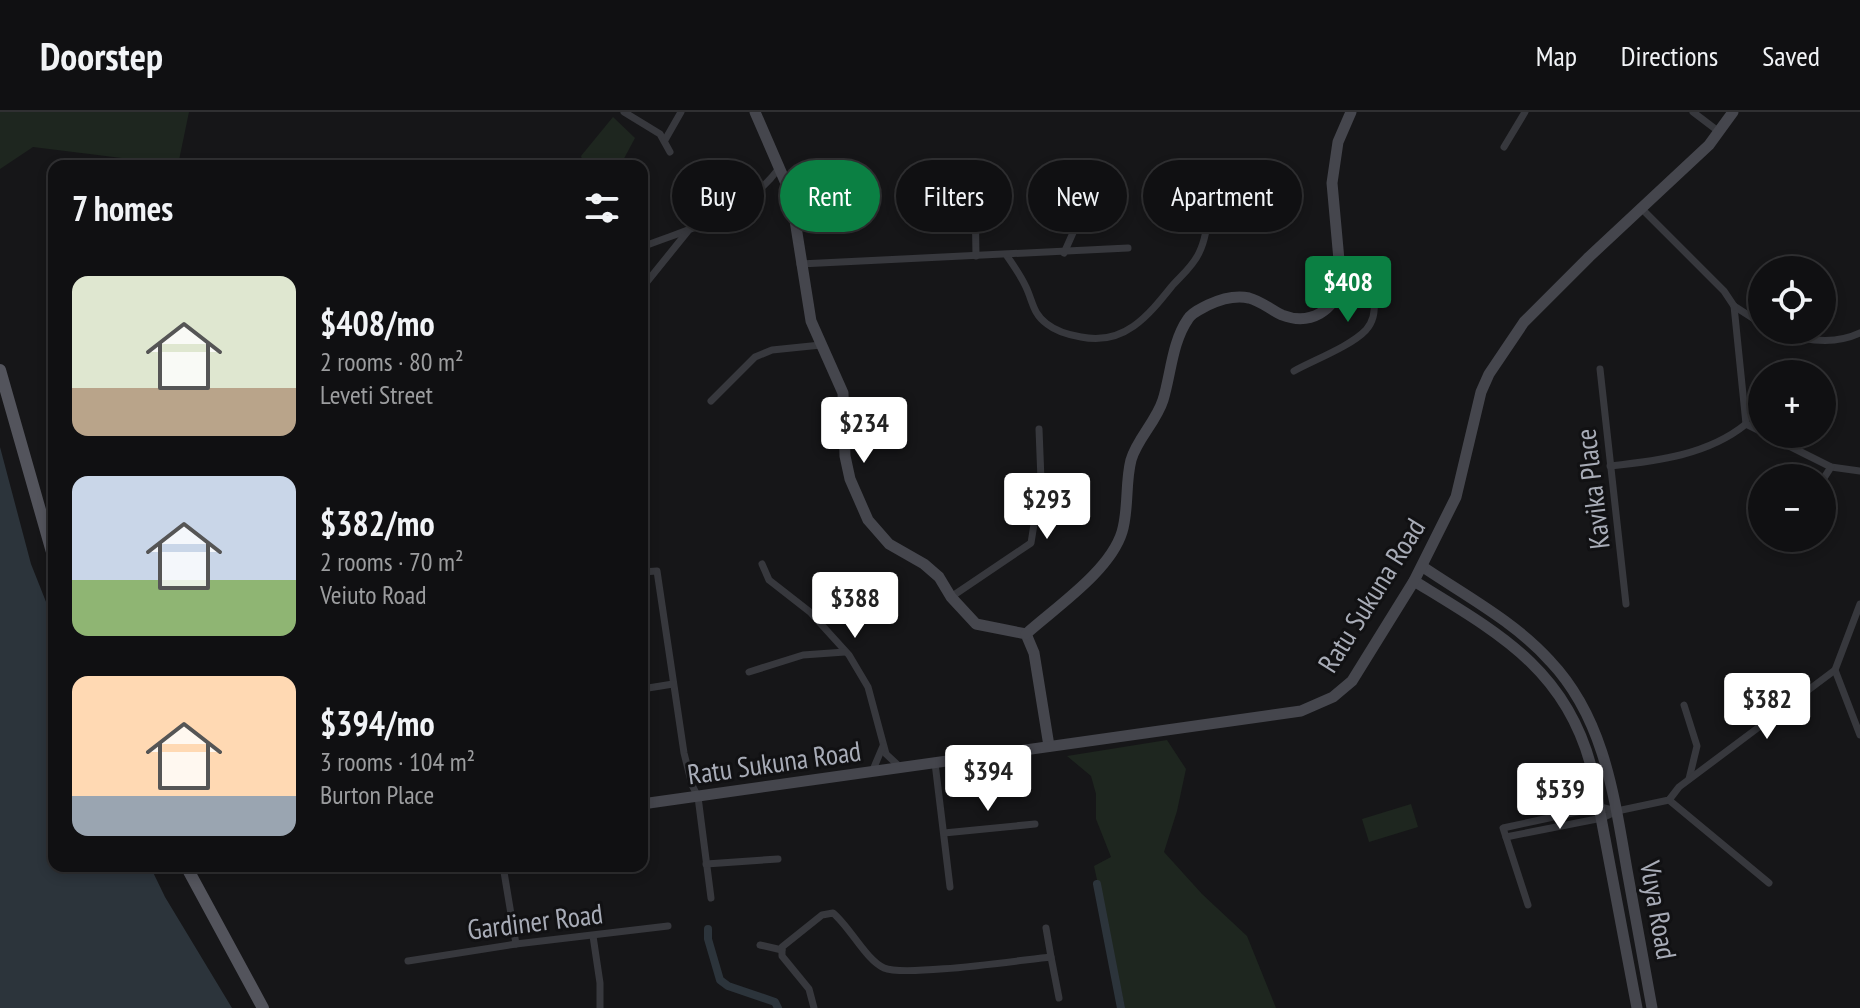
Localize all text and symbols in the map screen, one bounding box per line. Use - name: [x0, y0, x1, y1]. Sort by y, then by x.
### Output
- text: Doorstep: [40, 31, 163, 80]
- text: Map: [1536, 37, 1577, 74]
- text: Directions: [1621, 37, 1718, 74]
- text: Saved: [1762, 37, 1820, 74]
- chip: Buy: [672, 160, 764, 232]
- chip: Rent: [780, 160, 880, 232]
- chip: Filters: [896, 160, 1012, 232]
- chip: New: [1028, 160, 1127, 232]
- chip: Apartment: [1143, 160, 1302, 232]
- text: 7 homes: [72, 186, 173, 230]
- icon: filters: [580, 186, 624, 230]
- pin: $408: [1301, 256, 1395, 324]
- map controls: [1748, 256, 1836, 552]
- button: locate: [1748, 256, 1836, 344]
- text: $408: [1323, 265, 1373, 298]
- text: $408/mo: [320, 301, 435, 345]
- icon: home: [136, 308, 232, 404]
- text: 2 rooms · 80 m²: [320, 345, 464, 378]
- button: +: [1748, 360, 1836, 448]
- text: Leveti Street: [320, 378, 433, 411]
- pin: $234: [817, 397, 911, 465]
- text: $234: [839, 406, 889, 439]
- street label: Kavika Place: [1566, 427, 1618, 551]
- button: −: [1748, 464, 1836, 552]
- pin: $293: [1000, 473, 1094, 541]
- text: $293: [1022, 482, 1072, 515]
- text: $382/mo: [320, 501, 435, 545]
- icon: home: [136, 508, 232, 604]
- street label: Ratu Sukuna Road: [1309, 511, 1433, 679]
- text: 2 rooms · 70 m²: [320, 545, 464, 578]
- pin: $388: [808, 572, 902, 640]
- text: Veiuto Road: [320, 578, 426, 611]
- text: $388: [830, 581, 880, 614]
- pin: $382: [1720, 673, 1814, 741]
- text: $382: [1742, 682, 1792, 715]
- text: $394/mo: [320, 701, 435, 745]
- icon: home: [136, 708, 232, 804]
- street label: Ratu Sukuna Road: [685, 732, 863, 792]
- text: 3 rooms · 104 m²: [320, 745, 475, 778]
- pin: $394: [941, 745, 1035, 813]
- text: $394: [963, 754, 1013, 787]
- pin: $539: [1513, 763, 1607, 831]
- text: $539: [1535, 772, 1585, 805]
- text: Burton Place: [320, 778, 434, 811]
- street label: Vuya Road: [1632, 857, 1686, 962]
- street label: Gardiner Road: [465, 894, 605, 948]

